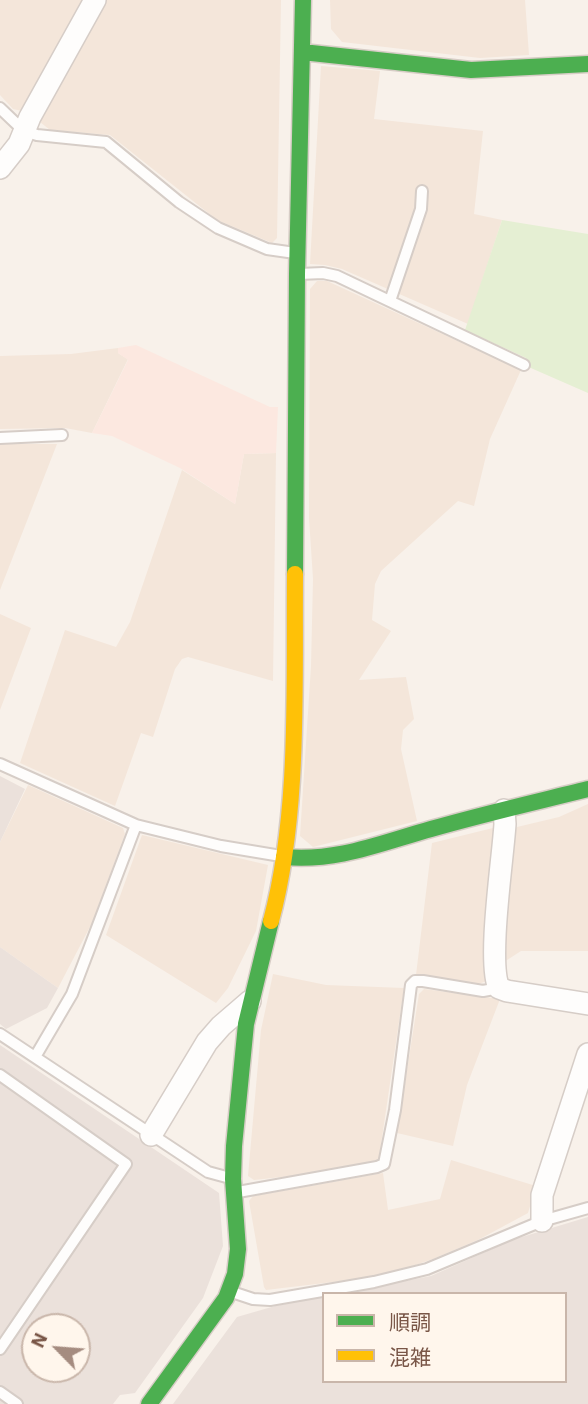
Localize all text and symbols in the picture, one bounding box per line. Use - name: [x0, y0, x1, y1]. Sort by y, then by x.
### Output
- legend: [322, 1292, 567, 1383]
- text: 順調: [389, 1308, 431, 1336]
- north arrow: [21, 1313, 91, 1383]
- text: N: [25, 1329, 53, 1351]
- text: 混雑: [389, 1343, 431, 1371]

